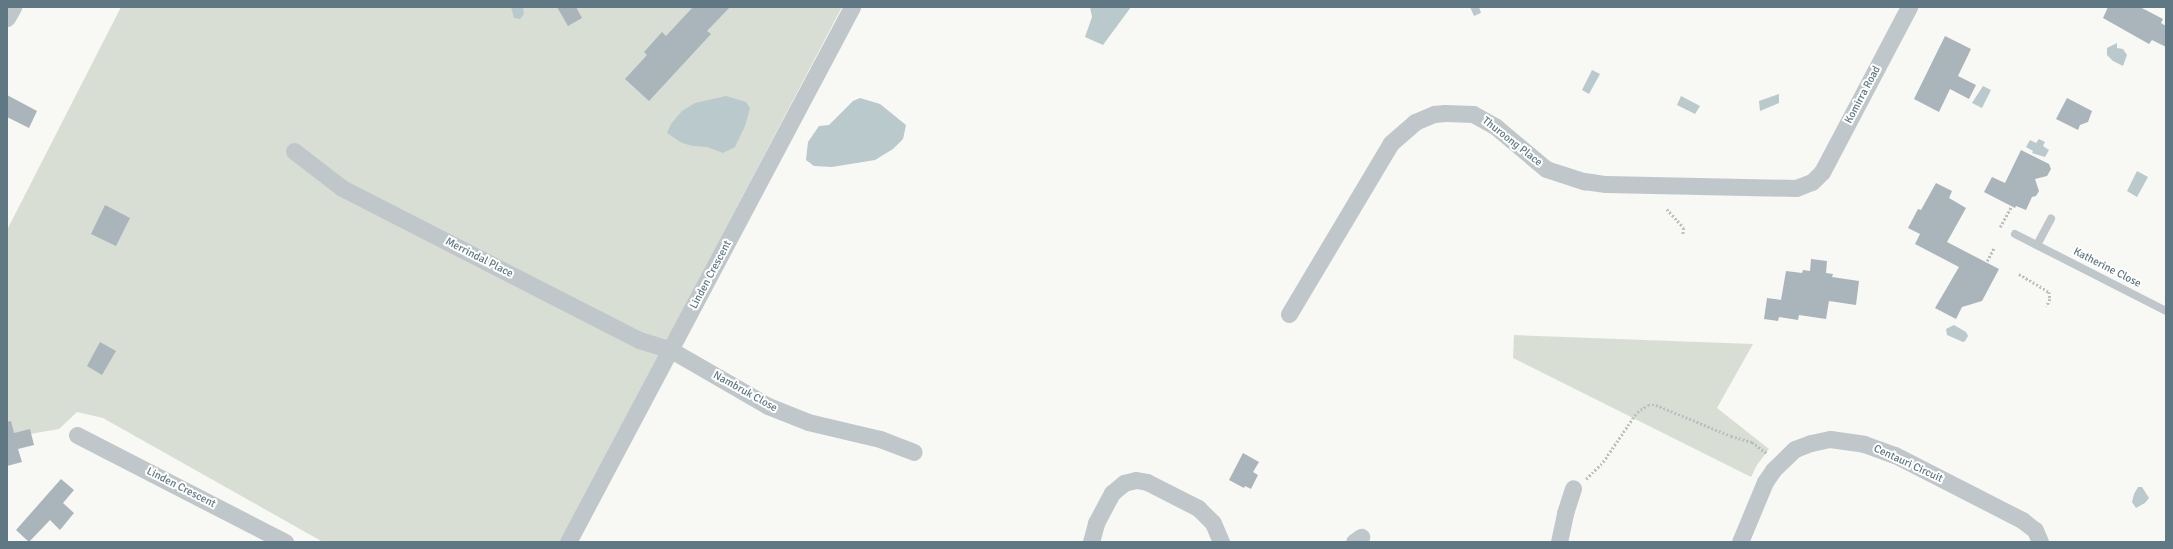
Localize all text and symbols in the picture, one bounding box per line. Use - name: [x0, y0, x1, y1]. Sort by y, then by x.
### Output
- street label: Komirra Road: [1842, 64, 1884, 126]
- street label: Thuroong Place: [1479, 114, 1545, 170]
- street label: Merrindal Place: [443, 235, 515, 281]
- street label: Linden Crescent: [687, 239, 735, 311]
- street label: Katherine Close: [2071, 245, 2143, 291]
- street label: Nambruk Close: [711, 369, 779, 415]
- street label: Centauri Circuit: [1871, 442, 1945, 486]
- street label: Linden Crescent: [144, 465, 218, 511]

